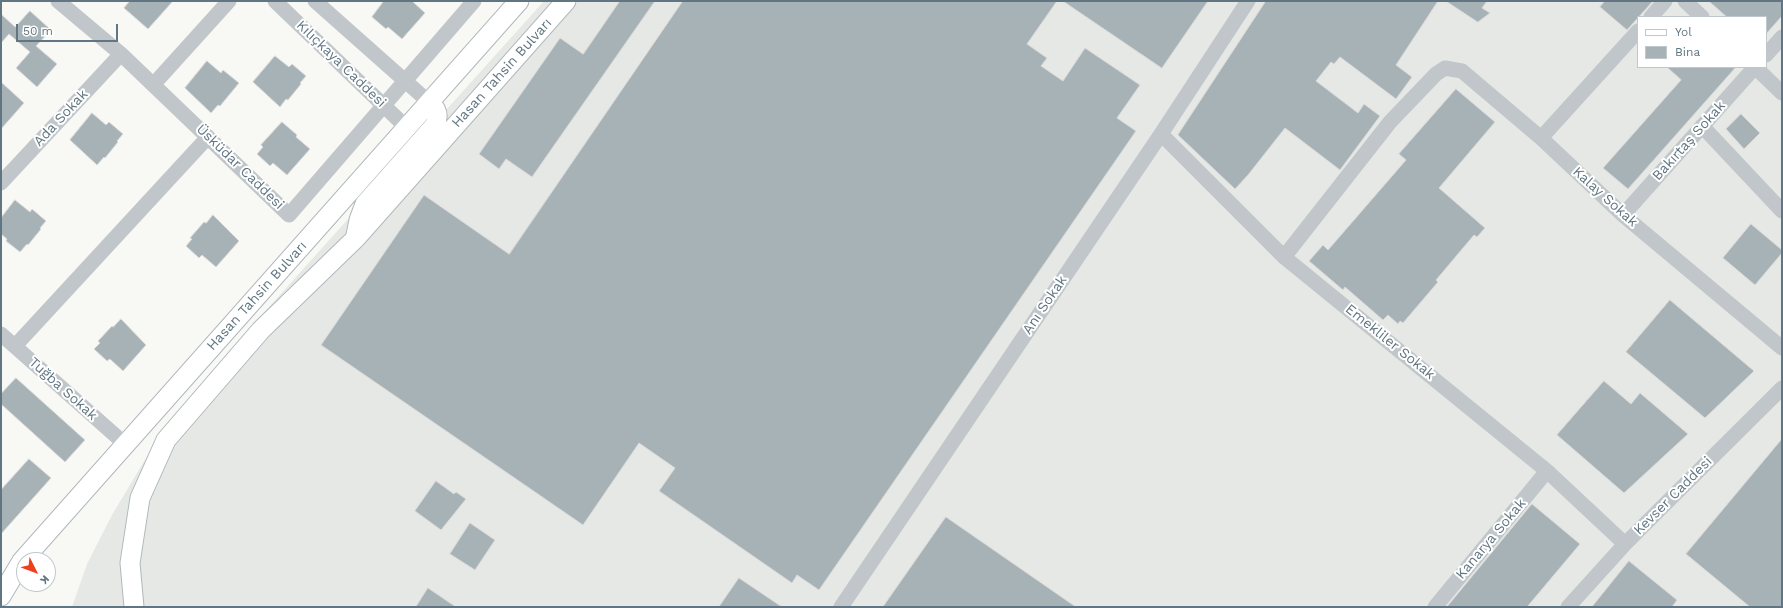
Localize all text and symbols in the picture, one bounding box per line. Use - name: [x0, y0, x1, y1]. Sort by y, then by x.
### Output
- street label: Hasan Tahsin Bulvarı: [448, 15, 556, 131]
- scale bar: [18, 16, 120, 42]
- legend: [1637, 16, 1767, 68]
- street label: Kılıçkaya Caddesi: [293, 17, 389, 111]
- text: 50 m: [23, 24, 53, 38]
- text: Yol: [1675, 25, 1692, 39]
- text: Bina: [1675, 45, 1700, 59]
- street label: Ada Sokak: [30, 86, 92, 150]
- street label: Bakırtaş Sokak: [1649, 98, 1729, 184]
- street label: Üsküdar Caddesi: [193, 121, 287, 213]
- street label: Kalay Sokak: [1569, 163, 1641, 231]
- street label: Hasan Tahsin Bulvarı: [203, 238, 311, 354]
- street label: Anı Sokak: [1019, 272, 1071, 338]
- street label: Emekliler Sokak: [1342, 301, 1438, 383]
- street label: Tuğba Sokak: [25, 354, 101, 424]
- street label: Kevser Caddesi: [1630, 453, 1716, 539]
- street label: Kanarya Sokak: [1452, 495, 1530, 583]
- north arrow: [16, 552, 56, 592]
- text: K: [37, 573, 52, 587]

